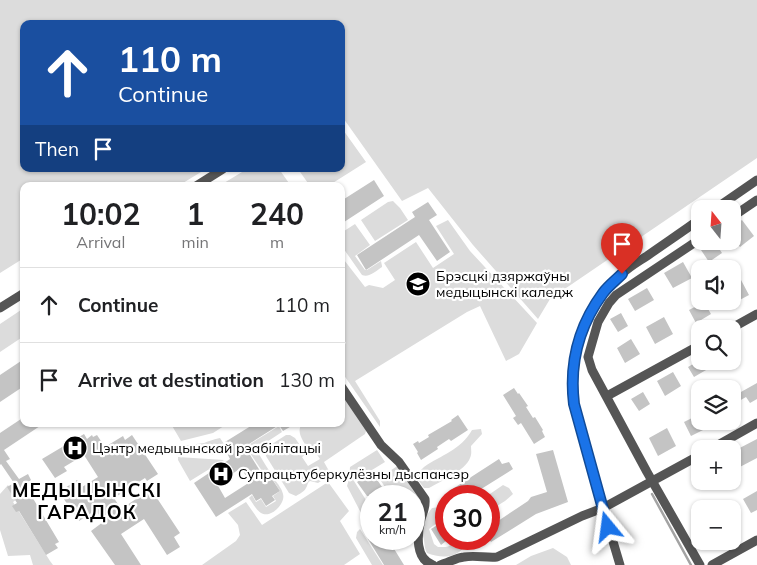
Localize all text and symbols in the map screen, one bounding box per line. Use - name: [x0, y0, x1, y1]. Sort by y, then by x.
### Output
- text: 110 m: [118, 37, 222, 81]
- icon: ahead: [35, 40, 100, 105]
- text: Continue: [118, 80, 208, 108]
- icon: arrive: [89, 135, 117, 163]
- text: Then: [35, 137, 79, 161]
- text: 10:02: [61, 195, 141, 233]
- text: 1: [186, 195, 204, 233]
- text: 240: [250, 195, 304, 233]
- north arrow: [691, 200, 741, 250]
- map controls: [691, 200, 741, 550]
- pin: [601, 223, 643, 274]
- icon: arrive: [608, 230, 636, 258]
- text: Arrival: [76, 232, 125, 252]
- text: min: [182, 232, 209, 252]
- text: m: [270, 232, 284, 252]
- button: sound: [691, 260, 741, 310]
- place label: Брэсцкі дзяржаўны медыцынскі каледж: [436, 267, 574, 301]
- school or university icon: Брэсцкі дзяржаўны медыцынскі каледж: [405, 271, 431, 297]
- icon: ahead: [35, 291, 63, 319]
- text: Continue: [78, 293, 158, 317]
- text: 110 m: [274, 293, 330, 317]
- button: search: [691, 320, 741, 370]
- icon: arrive: [35, 366, 63, 394]
- text: Arrive at destination: [78, 368, 264, 392]
- text: 130 m: [279, 368, 335, 392]
- button: layers: [691, 380, 741, 430]
- hospital icon: Цэнтр медыцынскай рэабілітацыі: [62, 435, 88, 461]
- place label: Цэнтр медыцынскай рэабілітацыі: [92, 439, 321, 457]
- button: +: [691, 440, 741, 490]
- hospital icon: Супрацьтуберкулёзны дыспансэр: [208, 461, 234, 487]
- place label: Супрацьтуберкулёзны дыспансэр: [238, 465, 469, 483]
- district label: МЕДЫЦЫНСКІ ГАРАДОК: [12, 478, 162, 524]
- speed limit sign: 30: [435, 485, 500, 550]
- text: 21: [377, 496, 408, 527]
- position arrow: [581, 500, 633, 552]
- button: −: [691, 500, 741, 550]
- text: km/h: [379, 522, 406, 537]

